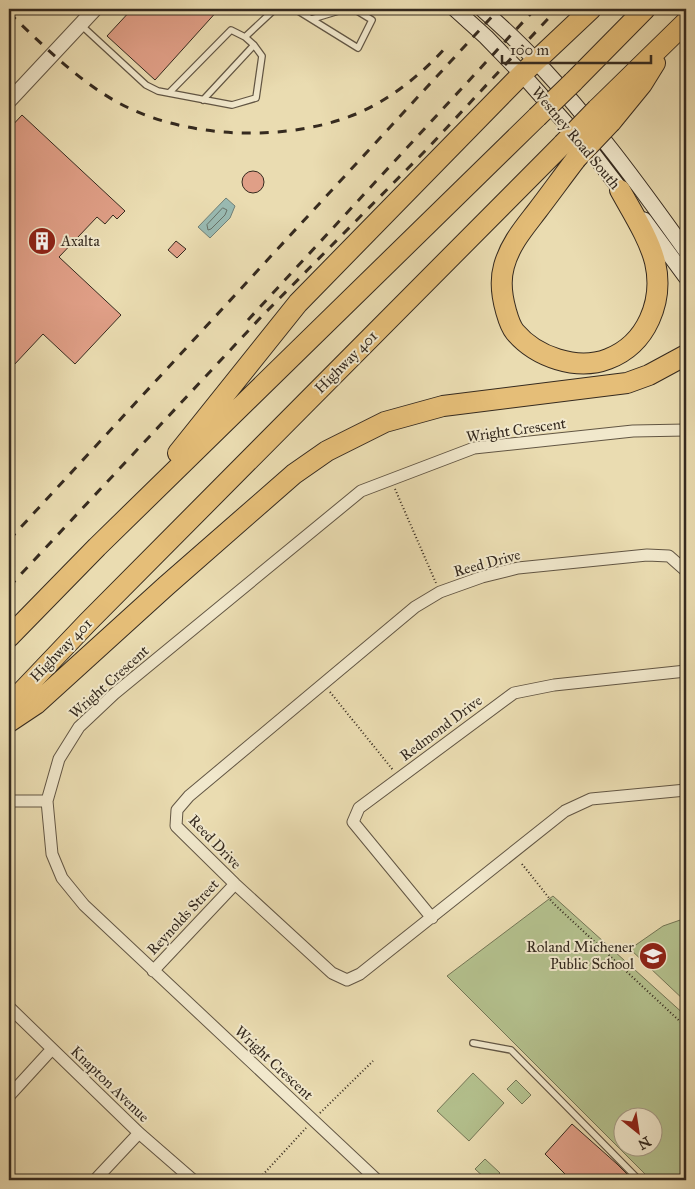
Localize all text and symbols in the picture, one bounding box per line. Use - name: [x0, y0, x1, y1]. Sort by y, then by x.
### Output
- scale bar: [502, 32, 651, 64]
- text: 100 m: [510, 41, 550, 59]
- street label: Westney Road South: [528, 83, 625, 193]
- building icon: Axalta: [27, 226, 57, 256]
- place label: Axalta: [60, 232, 100, 250]
- street label: Highway 401: [311, 327, 381, 397]
- street label: Wright Crescent: [465, 414, 568, 446]
- street label: Reed Drive: [452, 545, 522, 581]
- street label: Highway 401: [26, 614, 96, 686]
- street label: Wright Crescent: [66, 641, 153, 722]
- street label: Redmond Drive: [396, 691, 486, 765]
- street label: Reed Drive: [185, 811, 245, 873]
- street label: Reynolds Street: [143, 875, 223, 959]
- place label: Roland Michener Public School: [526, 938, 635, 973]
- school or university icon: Roland Michener Public School: [638, 941, 668, 971]
- street label: Wright Crescent: [231, 1022, 317, 1104]
- street label: Knapton Avenue: [67, 1042, 153, 1126]
- north arrow: [612, 1106, 662, 1156]
- text: N: [635, 1132, 654, 1153]

